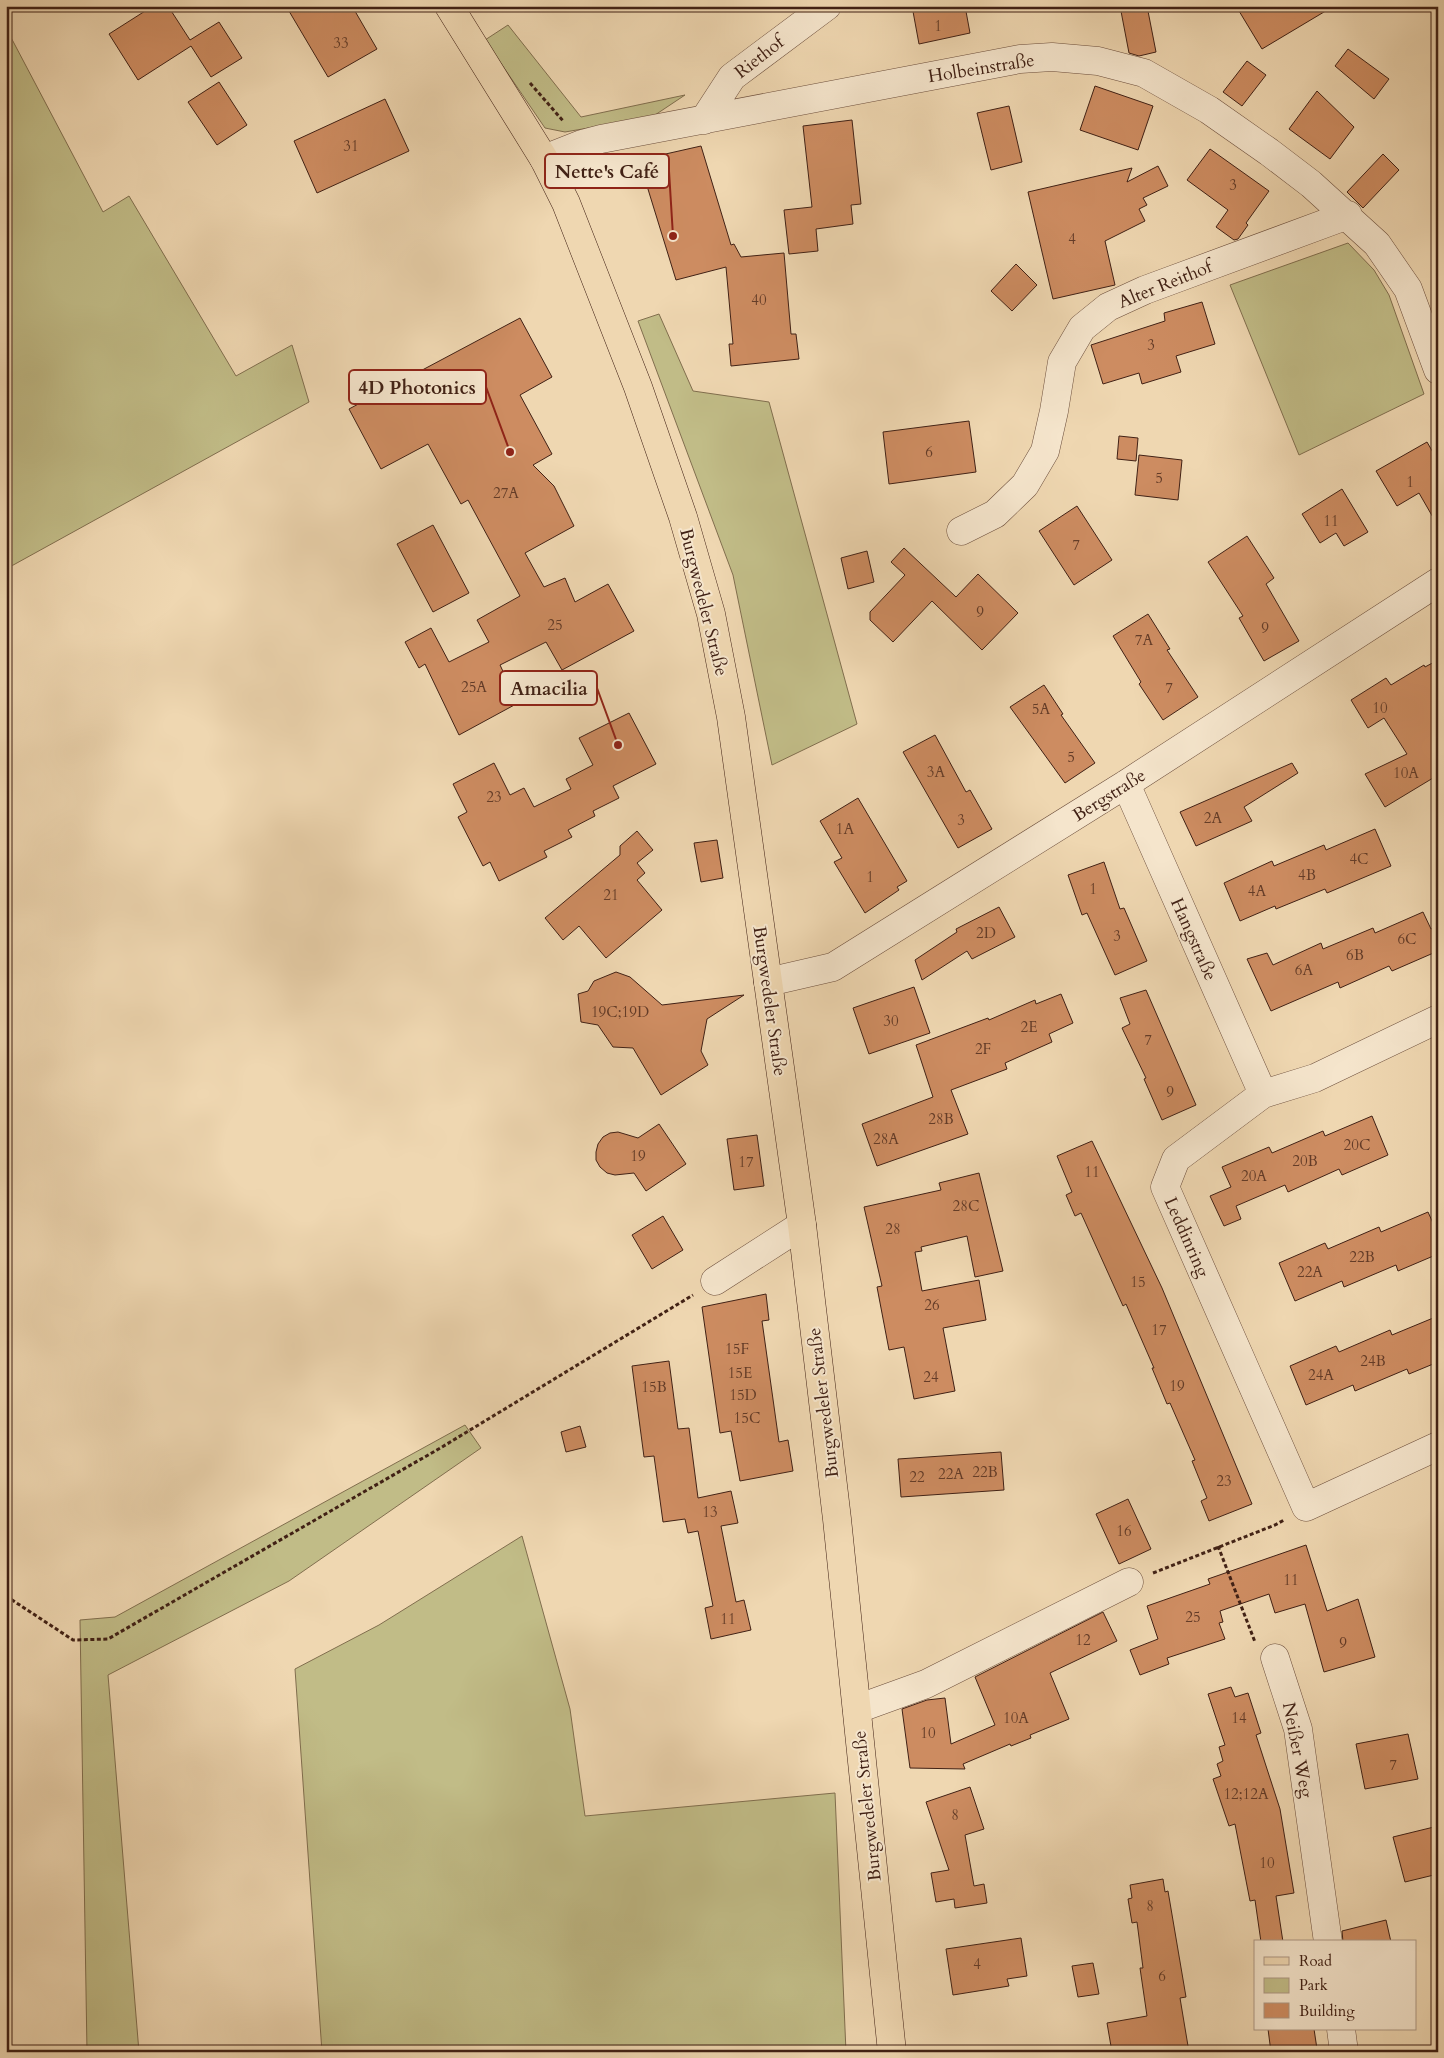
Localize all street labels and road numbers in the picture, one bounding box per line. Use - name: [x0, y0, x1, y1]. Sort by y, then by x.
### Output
- street label: Riethof: [729, 28, 792, 85]
- street label: Holbeinstraße: [926, 48, 1036, 89]
- street label: Alter Reithof: [1115, 253, 1219, 315]
- street label: Burgwedeler Straße: [673, 526, 734, 679]
- street label: Bergstraße: [1068, 763, 1151, 828]
- street label: Hangstraße: [1164, 894, 1223, 985]
- street label: Burgwedeler Straße: [747, 924, 792, 1078]
- street label: Leddinring: [1158, 1193, 1216, 1282]
- street label: Burgwedeler Straße: [802, 1326, 845, 1480]
- street label: Neißer Weg: [1276, 1700, 1319, 1801]
- street label: Burgwedeler Straße: [847, 1729, 888, 1882]

